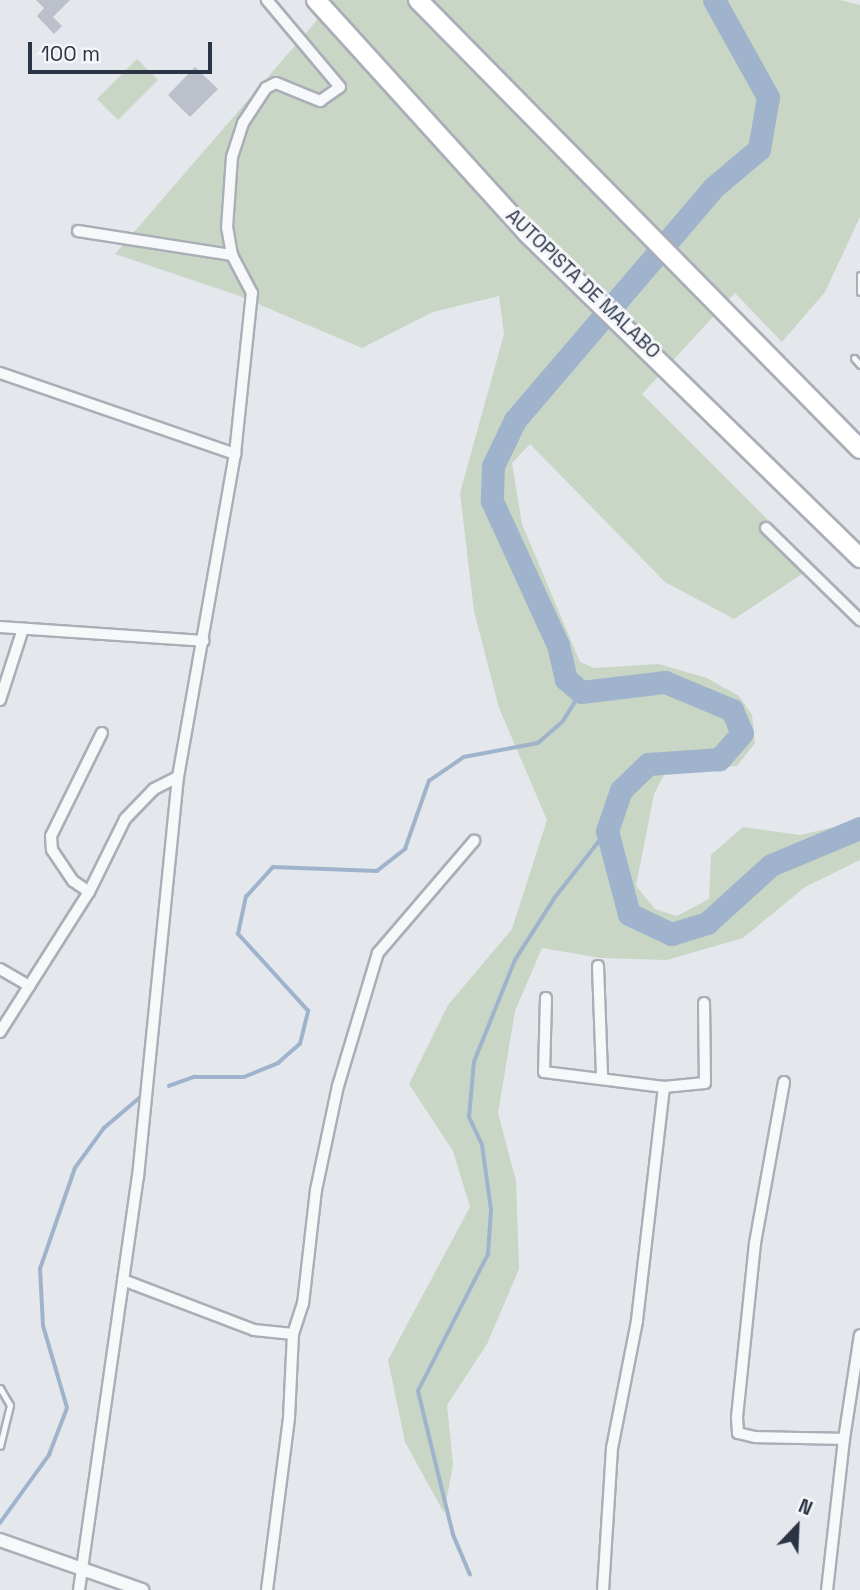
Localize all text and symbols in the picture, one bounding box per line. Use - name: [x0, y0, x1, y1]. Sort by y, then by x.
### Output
- scale bar: [32, 28, 215, 72]
- text: 100 m: [41, 40, 100, 67]
- street label: AUTOPISTA DE MALABO: [501, 204, 665, 364]
- north arrow: [762, 1492, 832, 1562]
- text: N: [795, 1493, 816, 1521]

